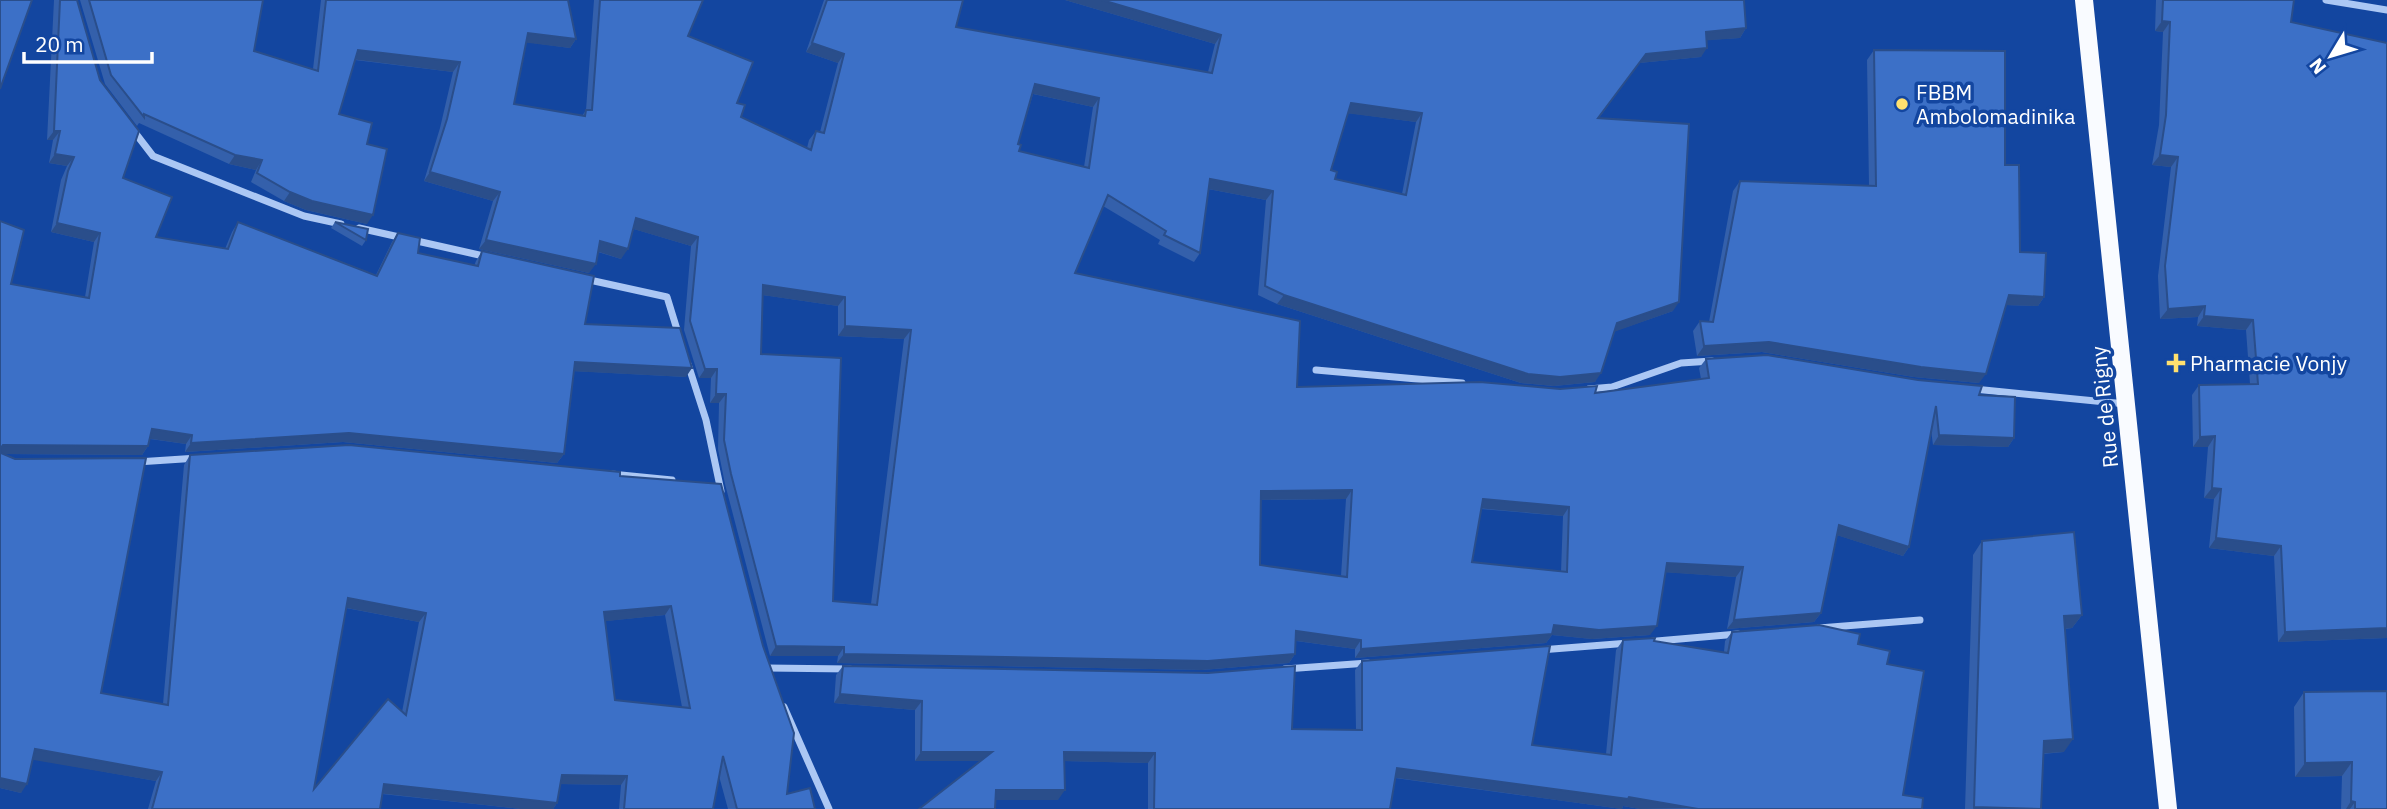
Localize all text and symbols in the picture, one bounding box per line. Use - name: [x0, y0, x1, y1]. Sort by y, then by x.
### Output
- scale bar: [24, 21, 152, 65]
- north arrow: [2296, 21, 2366, 91]
- text: 20 m: [35, 30, 84, 58]
- text: N: [2304, 54, 2331, 79]
- place label: FBBM Ambolomadinika: [1916, 78, 2076, 130]
- marker: FBBM Ambolomadinika: [1894, 96, 1910, 112]
- street label: Rue de Rigny: [2084, 344, 2124, 469]
- place label: Pharmacie Vonjy: [2190, 349, 2348, 377]
- marker: Pharmacie Vonjy: [2168, 355, 2184, 371]

